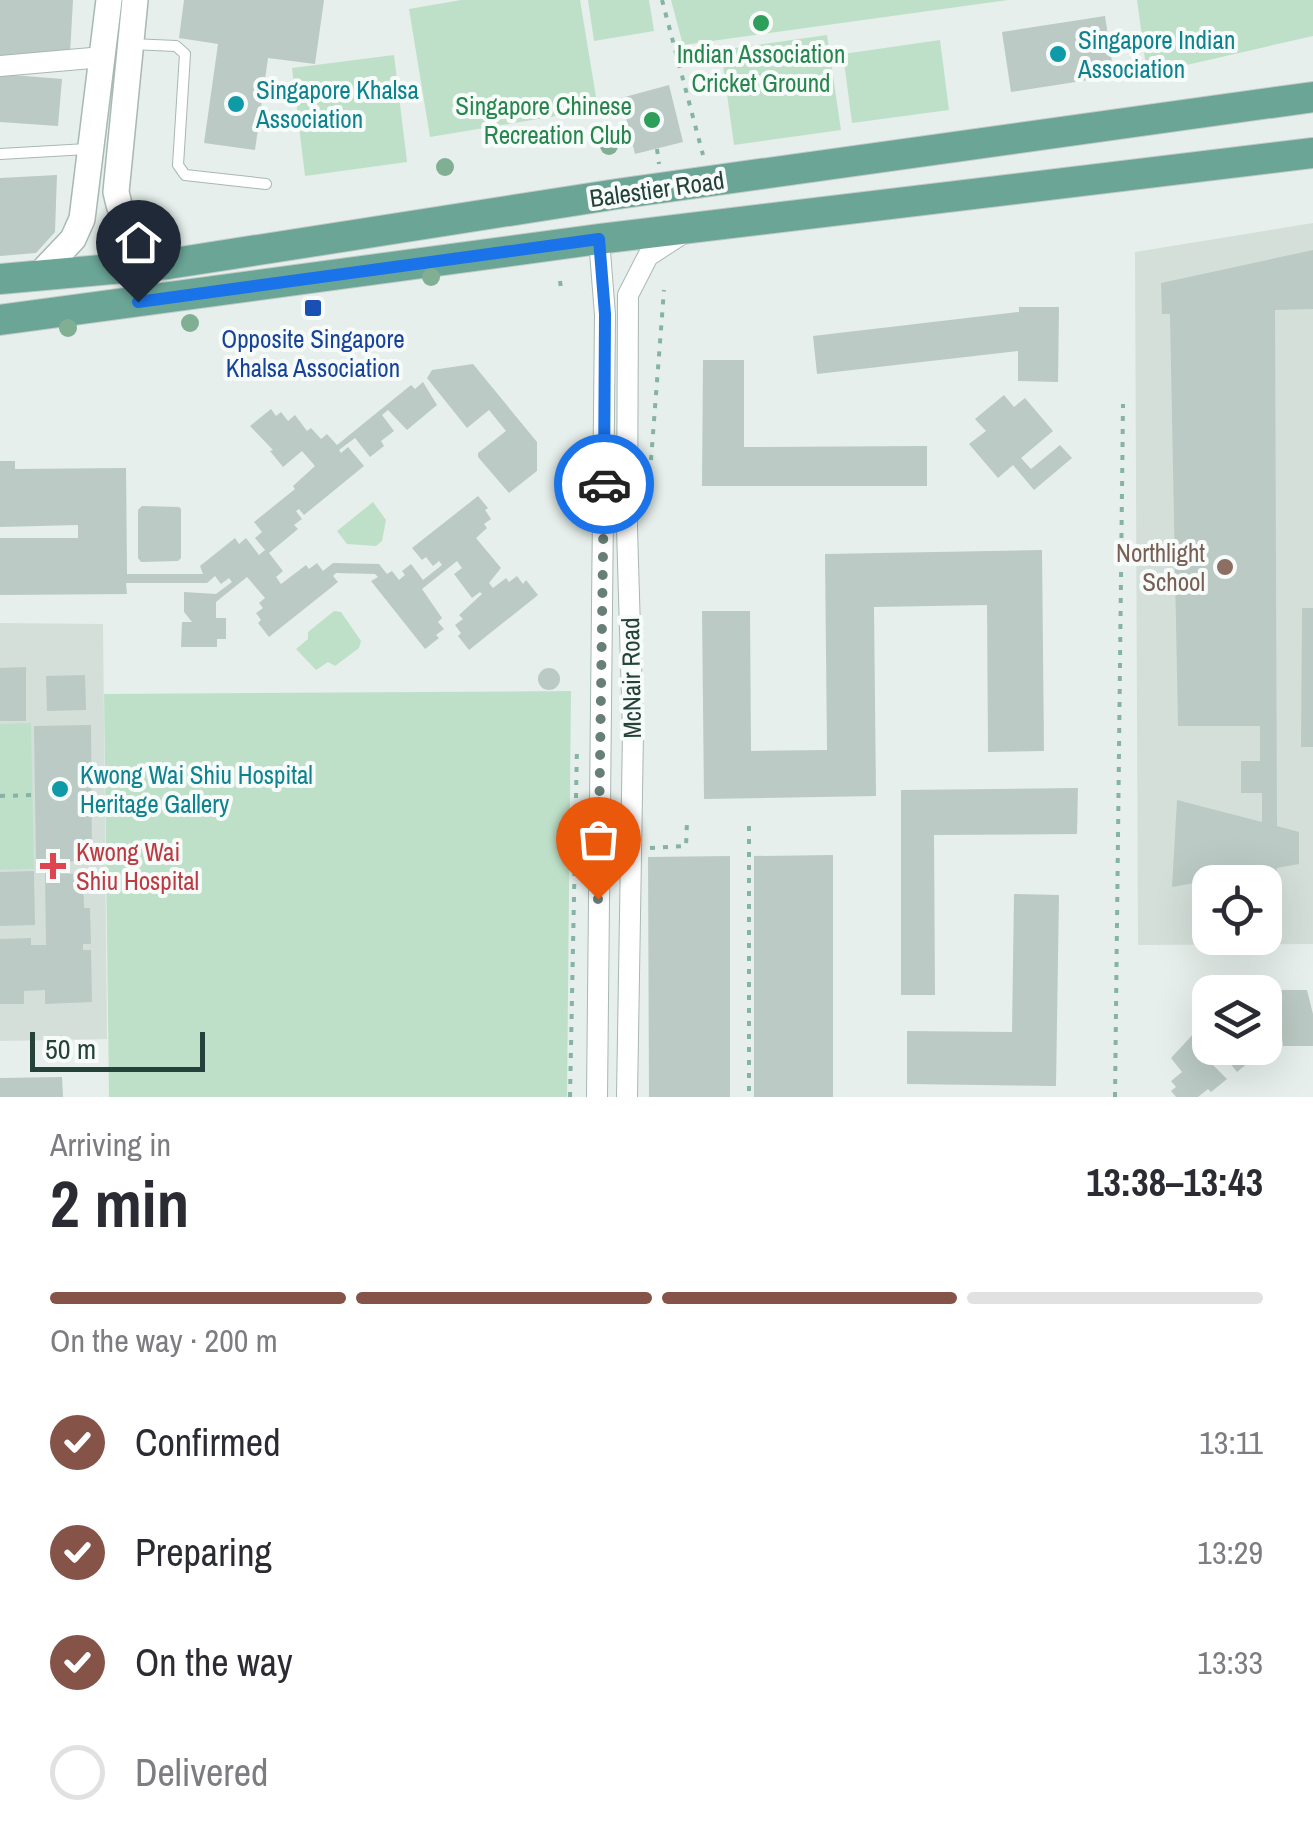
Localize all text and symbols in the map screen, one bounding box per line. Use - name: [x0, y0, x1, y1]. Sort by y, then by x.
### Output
- marker: Indian Association Cricket Ground: [750, 12, 772, 34]
- place label: Singapore Indian Association: [1077, 23, 1235, 86]
- place label: Indian Association Cricket Ground: [677, 37, 845, 100]
- marker: Singapore Indian Association: [1047, 43, 1069, 65]
- place label: Singapore Khalsa Association: [255, 73, 420, 136]
- place label: Singapore Chinese Recreation Club: [455, 89, 632, 152]
- marker: Singapore Khalsa Association: [225, 93, 247, 115]
- marker: Singapore Chinese Recreation Club: [641, 109, 663, 131]
- street label: Balestier Road: [587, 163, 727, 215]
- pin: [96, 200, 181, 303]
- icon: home: [111, 215, 166, 270]
- marker: Opposite Singapore Khalsa Association: [302, 297, 324, 319]
- place label: Opposite Singapore Khalsa Association: [221, 322, 405, 385]
- courier: [554, 434, 654, 534]
- icon: car: [577, 457, 632, 512]
- place label: Northlight School: [1116, 536, 1205, 599]
- marker: Northlight School: [1214, 556, 1236, 578]
- street label: McNair Road: [613, 617, 649, 739]
- place label: Kwong Wai Shiu Hospital Heritage Gallery: [80, 758, 313, 821]
- marker: Kwong Wai Shiu Hospital Heritage Gallery: [49, 778, 71, 800]
- pin: [556, 797, 641, 900]
- icon: bag: [571, 812, 626, 867]
- place label: Kwong Wai Shiu Hospital: [76, 835, 199, 898]
- marker: Kwong Wai Shiu Hospital: [40, 853, 66, 879]
- map controls: [1192, 865, 1282, 1065]
- button: locate: [1192, 865, 1282, 955]
- button: layers: [1192, 975, 1282, 1065]
- scale bar: [30, 1027, 205, 1072]
- text: 50 m: [45, 1030, 96, 1068]
- text: Arriving in: [50, 1123, 171, 1166]
- text: 13:38–13:43: [1086, 1157, 1263, 1208]
- text: 2 min: [50, 1160, 189, 1247]
- text: On the way · 200 m: [50, 1319, 278, 1362]
- icon: check: [50, 1415, 105, 1470]
- text: Confirmed: [135, 1417, 280, 1468]
- text: 13:11: [1199, 1421, 1263, 1464]
- icon: check: [50, 1525, 105, 1580]
- text: Preparing: [135, 1527, 272, 1578]
- text: 13:29: [1197, 1531, 1263, 1574]
- icon: check: [50, 1635, 105, 1690]
- text: On the way: [135, 1637, 293, 1688]
- text: 13:33: [1197, 1641, 1263, 1684]
- text: Delivered: [135, 1747, 268, 1798]

